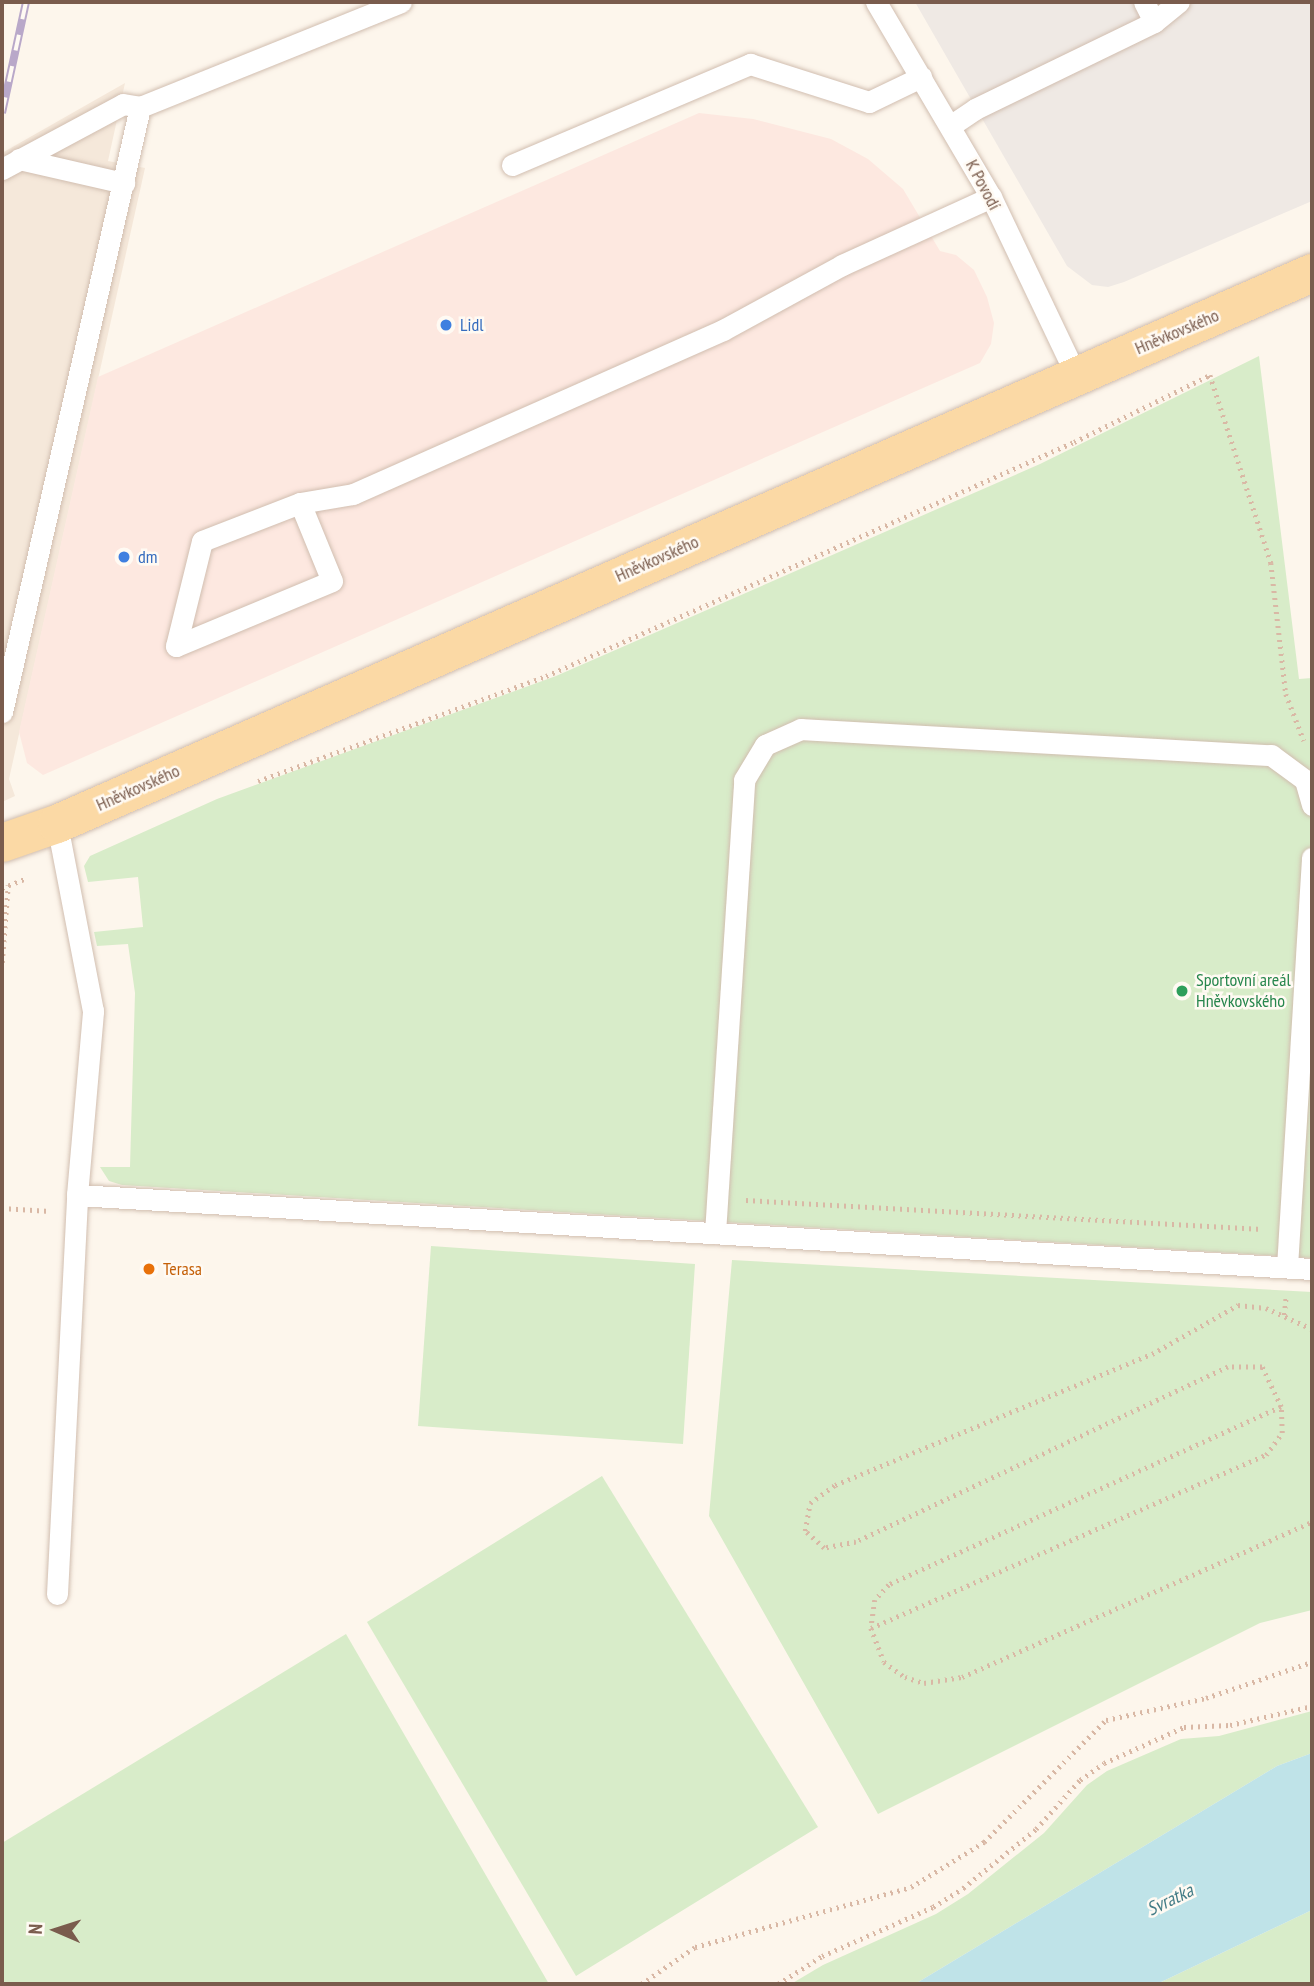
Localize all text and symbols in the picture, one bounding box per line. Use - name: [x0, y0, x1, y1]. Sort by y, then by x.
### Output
- street label: K Povodí: [961, 156, 1005, 214]
- street label: Hněvkovského: [1132, 305, 1222, 359]
- place label: Lidl: [460, 314, 483, 336]
- marker: Lidl: [438, 317, 454, 333]
- street label: Hněvkovského: [612, 531, 702, 587]
- place label: dm: [138, 546, 158, 568]
- marker: dm: [116, 549, 132, 565]
- street label: Hněvkovského: [93, 760, 183, 816]
- place label: Sportovní areál Hněvkovského: [1196, 970, 1291, 1012]
- marker: Sportovní areál Hněvkovského: [1174, 983, 1190, 999]
- place label: Terasa: [163, 1258, 202, 1280]
- marker: Terasa: [141, 1261, 157, 1277]
- water label: Svratka: [1143, 1879, 1197, 1921]
- north arrow: [21, 1895, 91, 1965]
- text: N: [23, 1923, 47, 1935]

